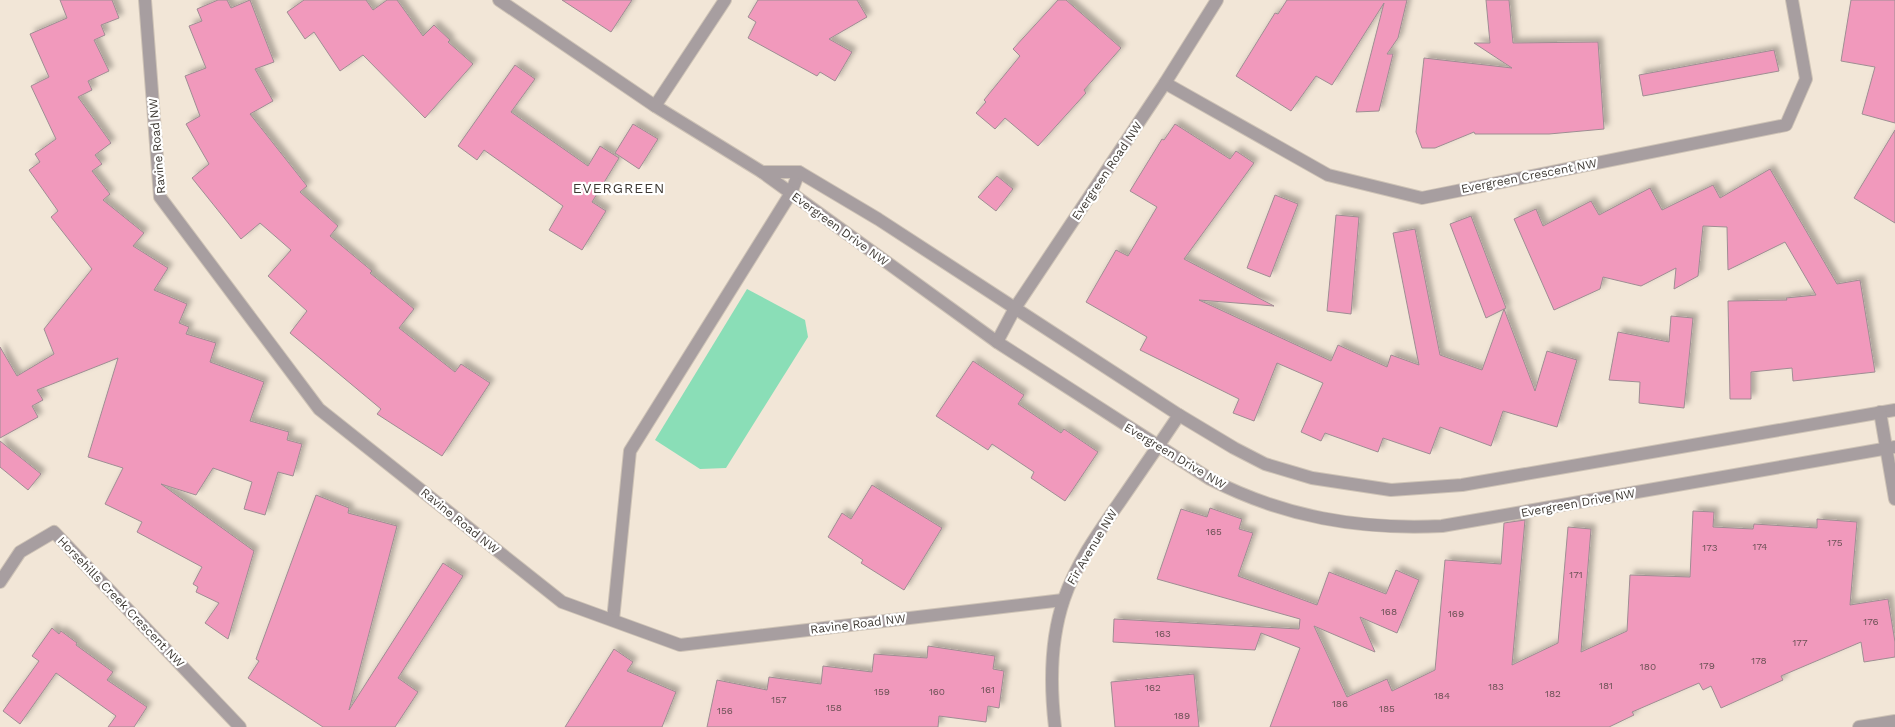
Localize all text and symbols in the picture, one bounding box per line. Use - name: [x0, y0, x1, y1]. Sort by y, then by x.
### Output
- street label: Ravine Road NW: [146, 97, 168, 195]
- street label: Evergreen Road NW: [1069, 119, 1145, 223]
- street label: Evergreen Crescent NW: [1460, 156, 1599, 196]
- district label: EVERGREEN: [573, 180, 665, 196]
- street label: Evergreen Drive NW: [789, 189, 891, 269]
- street label: Evergreen Drive NW: [1122, 420, 1229, 492]
- street label: Ravine Road NW: [418, 485, 502, 557]
- street label: Evergreen Drive NW: [1520, 486, 1637, 520]
- street label: Fir Avenue NW: [1064, 506, 1120, 587]
- house number: 165: [1206, 526, 1222, 537]
- street label: Horsehills Creek Crescent NW: [55, 534, 188, 671]
- house number: 175: [1827, 537, 1843, 548]
- house number: 174: [1753, 541, 1767, 552]
- house number: 173: [1702, 542, 1718, 553]
- house number: 171: [1569, 569, 1583, 580]
- house number: 168: [1381, 606, 1397, 617]
- house number: 169: [1448, 608, 1464, 619]
- street label: Ravine Road NW: [809, 611, 907, 637]
- house number: 176: [1863, 616, 1879, 627]
- house number: 163: [1155, 628, 1171, 639]
- house number: 177: [1792, 637, 1808, 648]
- house number: 178: [1751, 655, 1767, 666]
- house number: 179: [1699, 660, 1715, 671]
- house number: 180: [1640, 661, 1656, 672]
- house number: 181: [1599, 680, 1613, 691]
- house number: 183: [1488, 681, 1504, 692]
- house number: 162: [1145, 682, 1161, 693]
- house number: 161: [981, 684, 995, 695]
- house number: 159: [874, 686, 890, 697]
- house number: 160: [929, 686, 945, 697]
- house number: 182: [1545, 688, 1561, 699]
- house number: 184: [1434, 690, 1450, 701]
- house number: 157: [771, 694, 787, 705]
- house number: 186: [1332, 698, 1348, 709]
- house number: 158: [826, 702, 842, 713]
- house number: 185: [1379, 703, 1395, 714]
- house number: 156: [717, 705, 733, 716]
- house number: 189: [1174, 710, 1190, 721]

